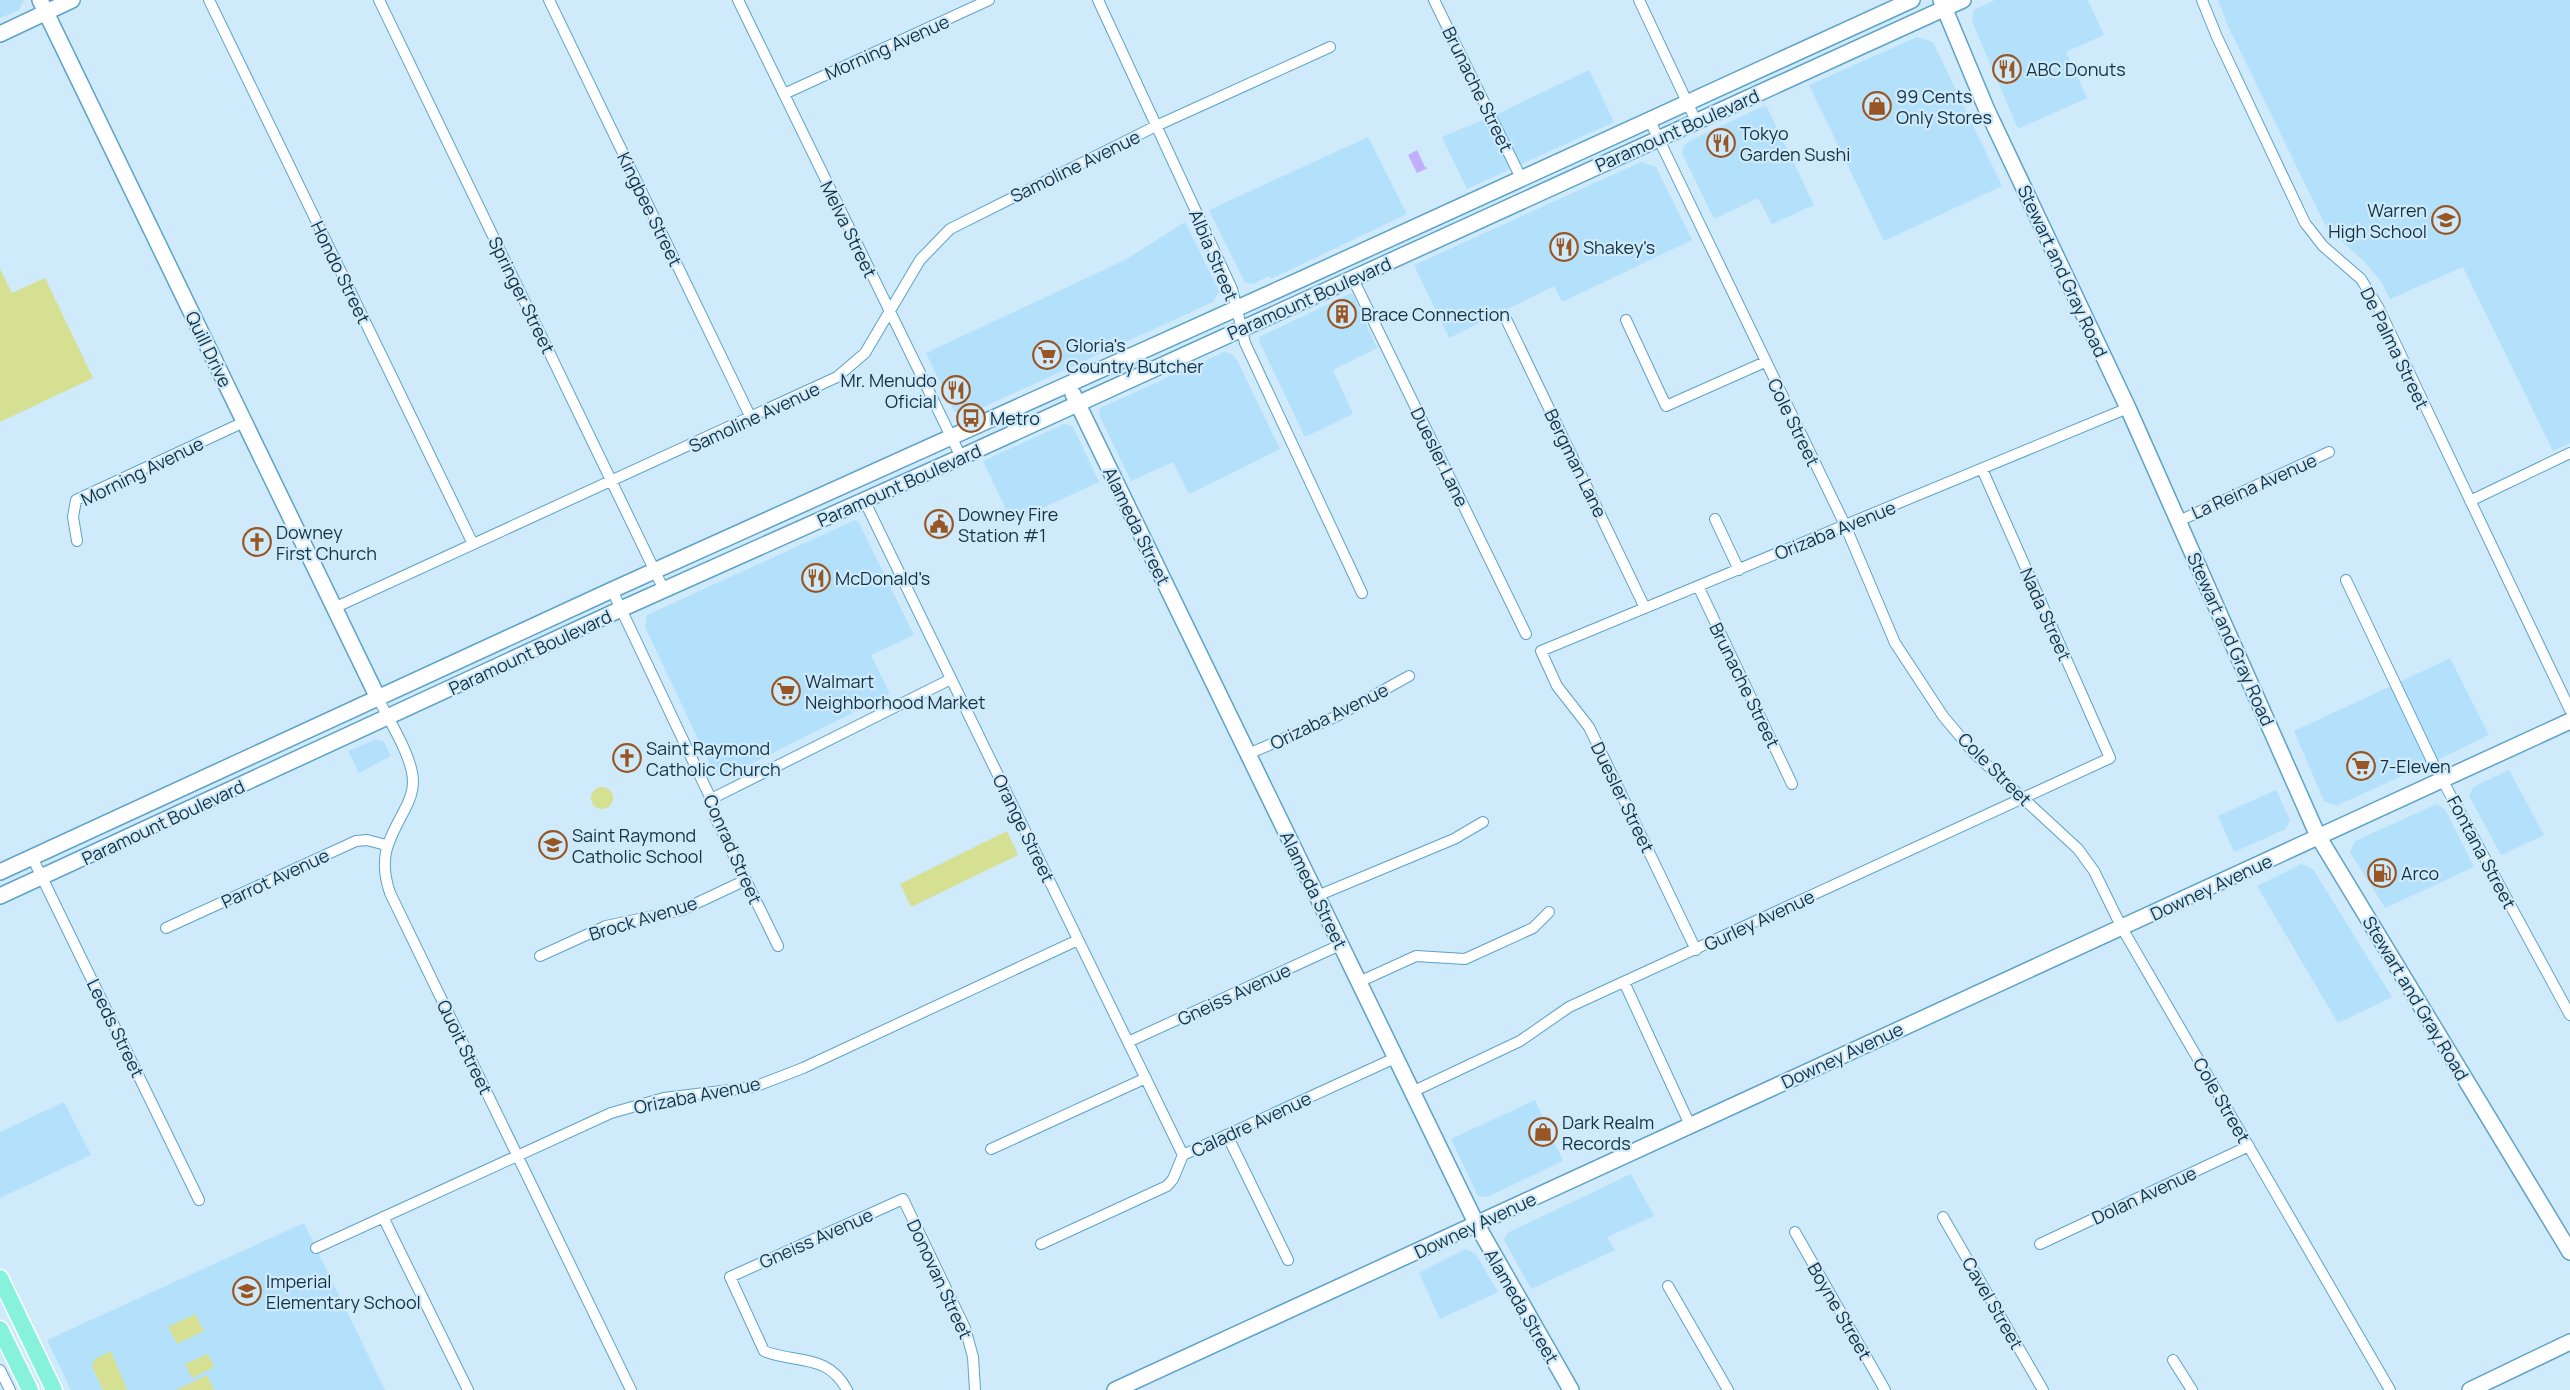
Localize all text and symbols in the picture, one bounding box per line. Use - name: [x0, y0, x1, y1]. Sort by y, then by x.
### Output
- street label: Morning Avenue: [821, 9, 953, 85]
- street label: Brunache Street: [1437, 22, 1519, 156]
- restaurant icon: ABC Donuts: [1992, 54, 2022, 84]
- place label: ABC Donuts: [2026, 57, 2126, 81]
- street label: Paramount Boulevard: [1591, 83, 1763, 177]
- place label: 99 Cents Only Stores: [1896, 84, 1992, 129]
- shop icon: 99 Cents Only Stores: [1862, 91, 1892, 121]
- place label: Tokyo Garden Sushi: [1740, 121, 1850, 166]
- street label: Samoline Avenue: [1006, 124, 1144, 208]
- restaurant icon: Tokyo Garden Sushi: [1706, 128, 1736, 158]
- street label: Kingbee Street: [612, 148, 688, 270]
- street label: Melva Street: [815, 177, 883, 281]
- street label: Stewart and Gray Road: [2012, 181, 2114, 361]
- place label: Warren High School: [2328, 198, 2427, 243]
- school or university icon: Warren High School: [2431, 205, 2461, 235]
- street label: Albia Street: [1184, 206, 1244, 304]
- street label: Hondo Street: [306, 217, 376, 327]
- restaurant icon: Shakey's: [1549, 232, 1579, 262]
- street label: Springer Street: [483, 233, 561, 357]
- place label: Shakey's: [1583, 235, 1655, 259]
- street label: Paramount Boulevard: [1223, 251, 1395, 345]
- street label: De Palma Street: [2355, 283, 2435, 413]
- building icon: Brace Connection: [1327, 299, 1357, 329]
- place label: Brace Connection: [1361, 302, 1510, 326]
- street label: Quill Drive: [180, 307, 238, 391]
- place label: Gloria's Country Butcher: [1066, 333, 1204, 378]
- supermarket icon: Gloria's Country Butcher: [1032, 340, 1062, 370]
- place label: Mr. Menudo Oficial: [841, 368, 937, 413]
- street label: Cole Street: [1762, 374, 1826, 470]
- restaurant icon: Mr. Menudo Oficial: [941, 375, 971, 405]
- street label: Samoline Avenue: [685, 376, 823, 458]
- bus stop icon: Metro: [956, 403, 986, 433]
- street label: Duesler Lane: [1406, 403, 1474, 511]
- street label: Bergman Lane: [1539, 405, 1613, 521]
- place label: Metro: [990, 406, 1040, 430]
- street label: Morning Avenue: [77, 431, 207, 511]
- street label: Paramount Boulevard: [813, 438, 985, 532]
- street label: La Reina Avenue: [2188, 448, 2320, 524]
- street label: Alameda Street: [1098, 463, 1176, 589]
- street label: Orizaba Avenue: [1771, 495, 1899, 565]
- place label: Downey Fire Station #1: [958, 502, 1058, 547]
- public building icon: Downey Fire Station #1: [924, 509, 954, 539]
- place label: Downey First Church: [276, 520, 377, 565]
- church icon: Downey First Church: [242, 527, 272, 557]
- street label: Stewart and Gray Road: [2182, 548, 2280, 730]
- restaurant icon: McDonald's: [801, 563, 831, 593]
- street label: Nada Street: [2015, 564, 2077, 664]
- place label: McDonald's: [835, 566, 930, 590]
- street label: Paramount Boulevard: [445, 604, 615, 700]
- street label: Brunache Street: [1704, 618, 1786, 752]
- place label: Walmart Neighborhood Market: [805, 669, 986, 714]
- supermarket icon: Walmart Neighborhood Market: [771, 676, 801, 706]
- street label: Orizaba Avenue: [1266, 677, 1392, 755]
- street label: Cole Street: [1953, 727, 2037, 811]
- place label: Saint Raymond Catholic Church: [646, 736, 781, 781]
- street label: Duesler Street: [1586, 738, 1660, 856]
- church icon: Saint Raymond Catholic Church: [612, 743, 642, 773]
- supermarket icon: 7-Eleven: [2346, 751, 2376, 781]
- place label: 7-Eleven: [2380, 754, 2451, 778]
- street label: Orange Street: [987, 770, 1061, 886]
- street label: Paramount Boulevard: [78, 774, 248, 870]
- street label: Conrad Street: [698, 790, 768, 908]
- street label: Fontana Street: [2442, 791, 2522, 913]
- place label: Saint Raymond Catholic School: [572, 823, 703, 868]
- street label: Alameda Street: [1275, 827, 1353, 953]
- school or university icon: Saint Raymond Catholic School: [538, 830, 568, 860]
- street label: Parrot Avenue: [217, 843, 333, 913]
- street label: Downey Avenue: [2146, 848, 2276, 926]
- fuel station icon: Arco: [2367, 858, 2397, 888]
- place label: Arco: [2401, 861, 2439, 885]
- street label: Gurley Avenue: [1700, 884, 1818, 956]
- street label: Brock Avenue: [586, 890, 700, 946]
- street label: Stewart and Gray Road: [2357, 911, 2475, 1085]
- street label: Gneiss Avenue: [1174, 957, 1294, 1031]
- street label: Leeds Street: [82, 975, 150, 1081]
- street label: Quoit Street: [432, 996, 498, 1098]
- street label: Downey Avenue: [1777, 1016, 1907, 1094]
- street label: Cole Street: [2188, 1053, 2256, 1147]
- street label: Orizaba Avenue: [632, 1071, 762, 1119]
- street label: Caladre Avenue: [1187, 1086, 1315, 1162]
- place label: Dark Realm Records: [1562, 1110, 1654, 1155]
- shop icon: Dark Realm Records: [1528, 1117, 1558, 1147]
- street label: Dolan Avenue: [2088, 1160, 2200, 1230]
- street label: Downey Avenue: [1410, 1186, 1540, 1264]
- street label: Gneiss Avenue: [755, 1202, 877, 1274]
- street label: Donovan Street: [902, 1215, 978, 1343]
- street label: Alameda Street: [1479, 1244, 1565, 1368]
- street label: Cavel Street: [1957, 1253, 2029, 1353]
- street label: Boyne Street: [1802, 1258, 1878, 1364]
- place label: Imperial Elementary School: [266, 1269, 421, 1314]
- school or university icon: Imperial Elementary School: [232, 1276, 262, 1306]

